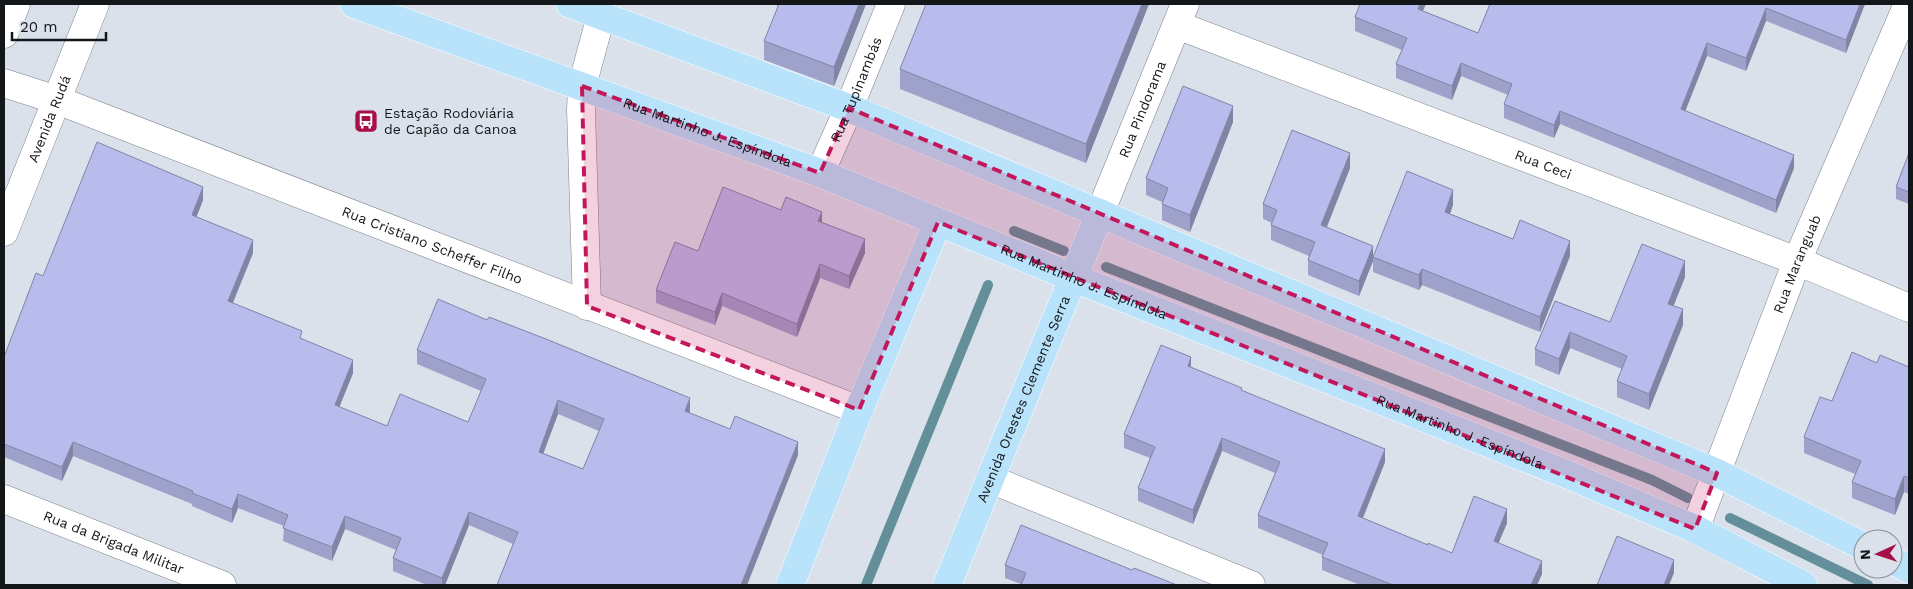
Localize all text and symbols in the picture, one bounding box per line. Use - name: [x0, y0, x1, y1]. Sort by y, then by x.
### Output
- scale bar: [12, 10, 106, 42]
- text: 20 m: [20, 18, 58, 36]
- street label: Rua Tupinambás: [827, 34, 885, 145]
- street label: Rua Pindorama: [1115, 58, 1169, 160]
- street label: Avenida Rudá: [25, 73, 74, 164]
- street label: Rua Martinho J. Espíndola: [621, 94, 794, 170]
- place label: Estação Rodoviária de Capão da Canoa: [384, 105, 517, 137]
- bus stop icon: Estação Rodoviária de Capão da Canoa: [353, 108, 379, 134]
- street label: Rua Ceci: [1513, 146, 1574, 183]
- street label: Rua Cristiano Scheffer Filho: [340, 203, 525, 287]
- street label: Rua Maranguab: [1770, 212, 1824, 315]
- street label: Rua Martinho J. Espíndola: [998, 241, 1169, 322]
- street label: Avenida Orestes Clemente Serra: [973, 293, 1073, 505]
- street label: Rua Martinho J. Espíndola: [1374, 391, 1546, 472]
- street label: Rua da Brigada Militar: [41, 507, 187, 577]
- north arrow: [1853, 529, 1903, 579]
- text: N: [1857, 549, 1873, 560]

